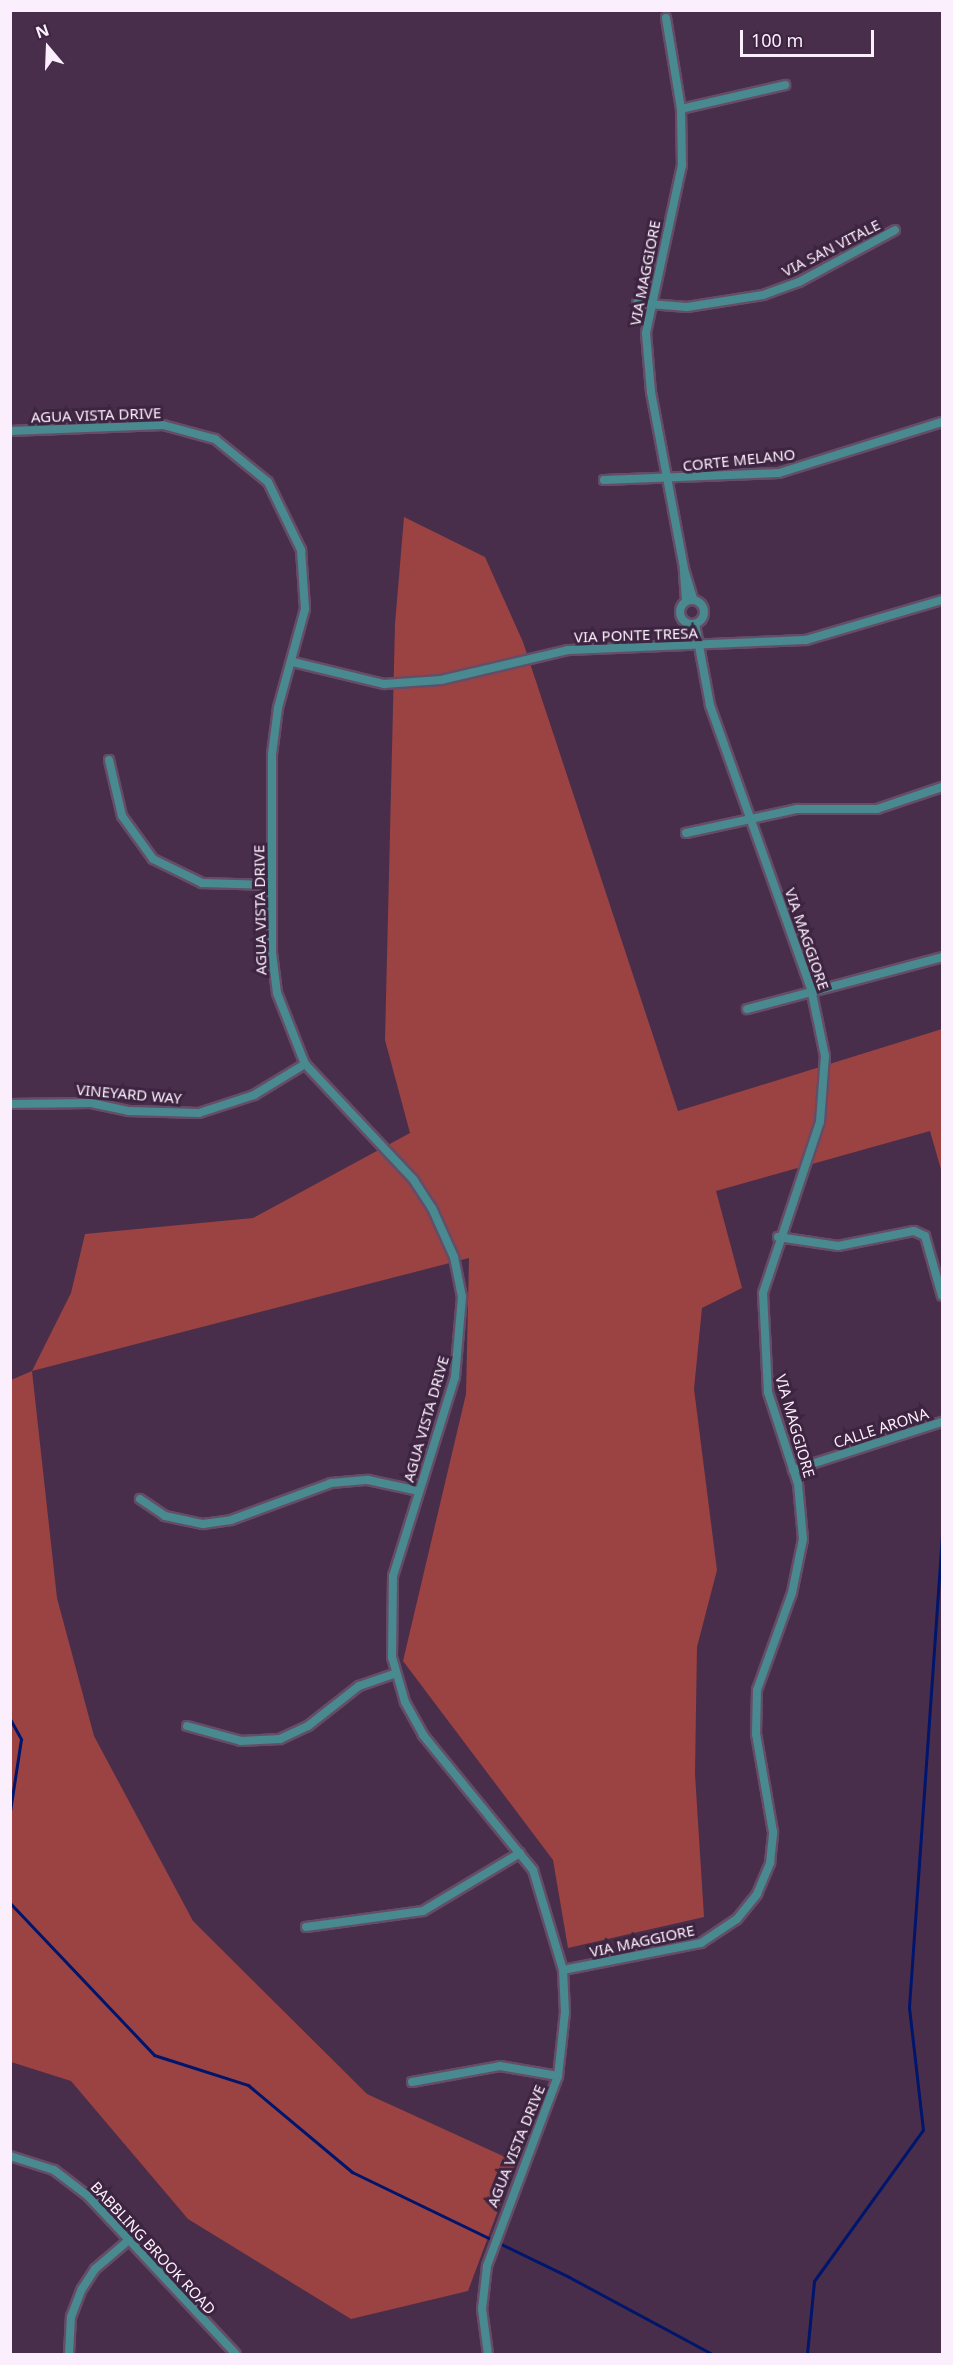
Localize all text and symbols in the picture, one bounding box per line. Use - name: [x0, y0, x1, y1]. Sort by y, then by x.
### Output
- north arrow: [18, 18, 78, 78]
- text: N: [32, 18, 52, 44]
- scale bar: [743, 18, 876, 56]
- text: 100 m: [751, 28, 803, 52]
- street label: VIA SAN VITALE: [779, 215, 883, 281]
- street label: VIA MAGGIORE: [626, 219, 664, 327]
- street label: AGUA VISTA DRIVE: [31, 404, 161, 426]
- street label: CORTE MELANO: [682, 445, 796, 475]
- street label: VIA PONTE TRESA: [574, 624, 698, 646]
- street label: AGUA VISTA DRIVE: [250, 845, 270, 975]
- street label: VIA MAGGIORE: [781, 886, 833, 992]
- street label: VINEYARD WAY: [76, 1080, 182, 1108]
- street label: AGUA VISTA DRIVE: [399, 1354, 453, 1484]
- street label: VIA MAGGIORE: [772, 1372, 818, 1480]
- street label: CALLE ARONA: [831, 1404, 931, 1452]
- street label: VIA MAGGIORE: [588, 1921, 696, 1961]
- street label: AGUA VISTA DRIVE: [483, 2082, 549, 2210]
- street label: BABBLING BROOK ROAD: [87, 2178, 219, 2318]

